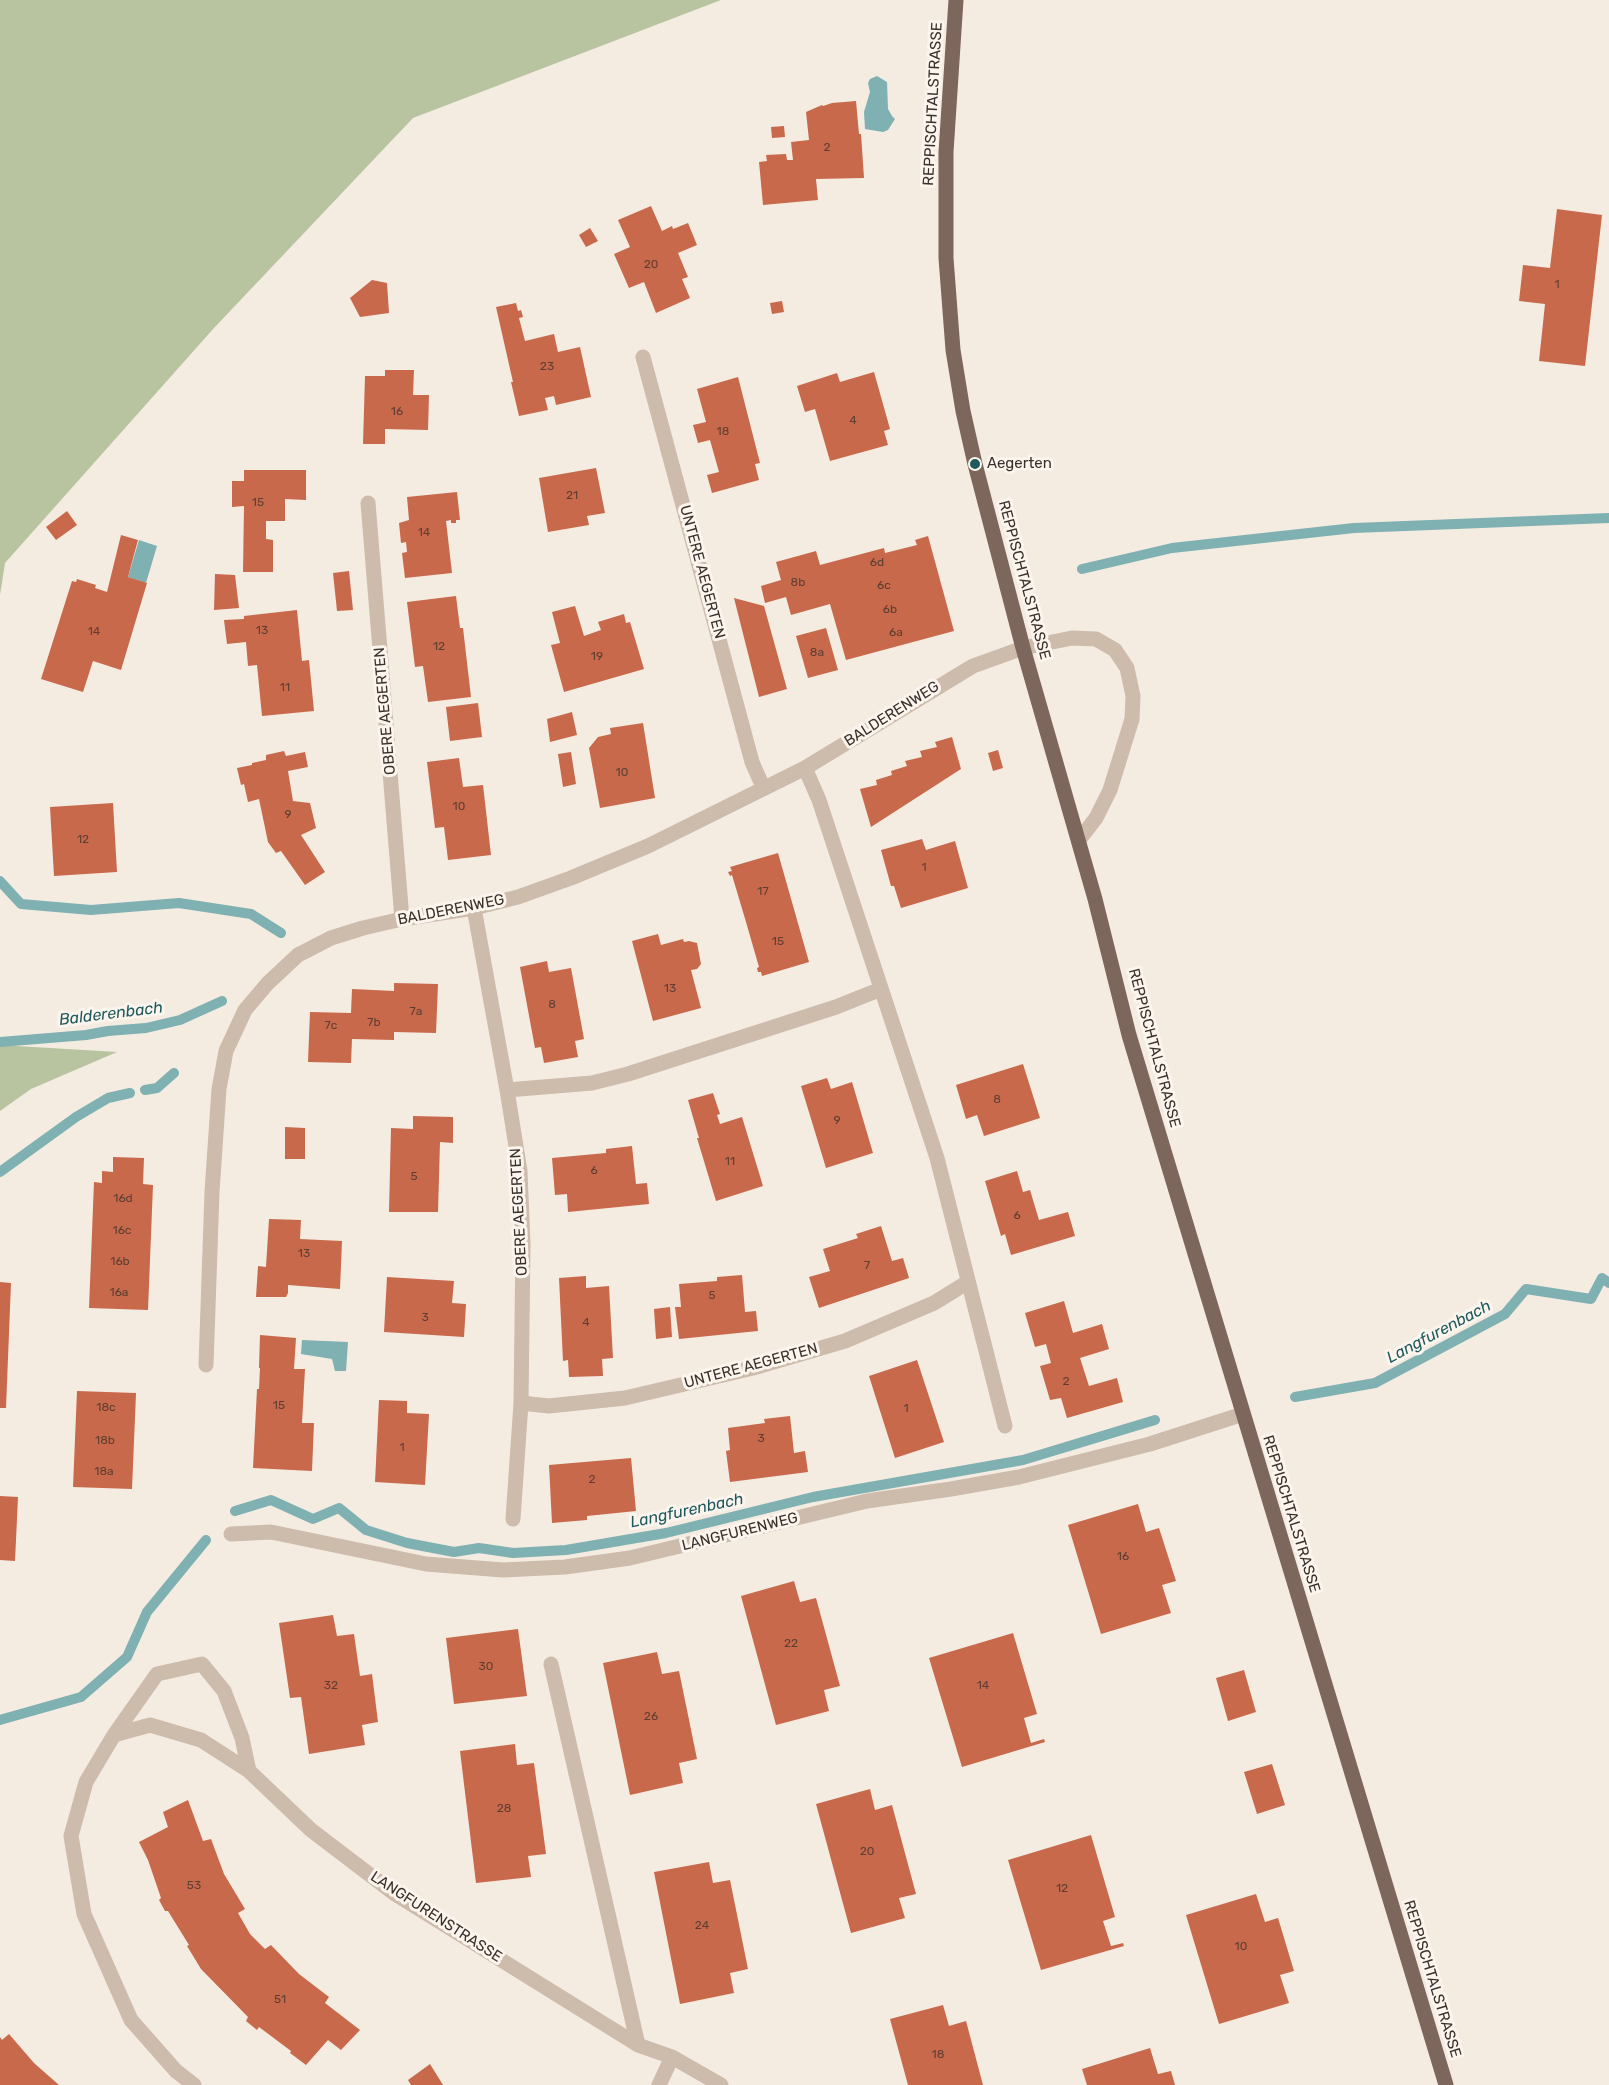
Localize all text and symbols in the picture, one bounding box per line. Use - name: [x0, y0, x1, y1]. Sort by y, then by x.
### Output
- street label: REPPISCHTALSTRASSE: [920, 22, 946, 186]
- house number: 2: [823, 141, 831, 155]
- house number: 20: [644, 258, 658, 272]
- house number: 1: [1554, 278, 1560, 292]
- house number: 23: [540, 360, 554, 374]
- house number: 16: [391, 405, 403, 419]
- house number: 4: [849, 414, 857, 428]
- house number: 18: [717, 425, 729, 439]
- place label: Aegerten: [987, 455, 1052, 473]
- marker: Aegerten: [968, 457, 982, 471]
- house number: 21: [566, 489, 578, 503]
- house number: 15: [252, 496, 264, 510]
- street label: REPPISCHTALSTRASSE: [994, 499, 1054, 661]
- street label: UNTERE AEGERTEN: [676, 503, 728, 641]
- house number: 14: [418, 526, 430, 540]
- house number: 6d: [870, 556, 884, 570]
- house number: 8b: [791, 576, 805, 590]
- house number: 6c: [877, 579, 891, 593]
- house number: 6b: [883, 603, 897, 617]
- house number: 13: [256, 624, 268, 638]
- house number: 14: [88, 625, 100, 639]
- house number: 6a: [889, 626, 903, 640]
- house number: 12: [433, 640, 445, 654]
- street label: OBERE AEGERTEN: [370, 646, 400, 776]
- house number: 8a: [810, 646, 824, 660]
- house number: 19: [591, 650, 603, 664]
- street label: BALDERENWEG: [841, 678, 943, 750]
- house number: 11: [280, 681, 290, 695]
- house number: 10: [616, 766, 628, 780]
- house number: 10: [453, 800, 465, 814]
- house number: 9: [284, 808, 292, 822]
- house number: 12: [77, 833, 89, 847]
- house number: 1: [921, 861, 927, 875]
- house number: 17: [757, 885, 769, 899]
- street label: BALDERENWEG: [396, 891, 506, 929]
- house number: 15: [772, 935, 784, 949]
- street label: REPPISCHTALSTRASSE: [1124, 967, 1184, 1129]
- house number: 13: [664, 982, 676, 996]
- water label: Balderenbach: [58, 998, 164, 1030]
- house number: 8: [548, 998, 556, 1012]
- house number: 7a: [410, 1005, 422, 1019]
- house number: 7b: [367, 1016, 381, 1030]
- house number: 7c: [325, 1019, 337, 1033]
- house number: 8: [993, 1093, 1001, 1107]
- house number: 9: [833, 1114, 841, 1128]
- street label: OBERE AEGERTEN: [507, 1148, 531, 1276]
- house number: 11: [725, 1155, 735, 1169]
- house number: 6: [590, 1164, 598, 1178]
- house number: 5: [410, 1170, 418, 1184]
- house number: 16d: [113, 1192, 133, 1206]
- house number: 6: [1013, 1209, 1021, 1223]
- house number: 16c: [113, 1224, 131, 1238]
- house number: 13: [298, 1247, 310, 1261]
- house number: 16b: [110, 1255, 130, 1269]
- house number: 7: [864, 1259, 870, 1273]
- house number: 16a: [110, 1286, 128, 1300]
- house number: 5: [708, 1289, 716, 1303]
- water label: Langfurenbach: [1384, 1296, 1494, 1368]
- house number: 3: [421, 1311, 429, 1325]
- house number: 4: [582, 1316, 590, 1330]
- street label: UNTERE AEGERTEN: [682, 1340, 820, 1392]
- house number: 2: [1062, 1375, 1070, 1389]
- house number: 15: [273, 1399, 285, 1413]
- house number: 18c: [96, 1401, 116, 1415]
- house number: 1: [903, 1402, 909, 1416]
- house number: 3: [757, 1432, 765, 1446]
- street label: REPPISCHTALSTRASSE: [1258, 1433, 1324, 1595]
- house number: 18b: [95, 1434, 115, 1448]
- house number: 1: [399, 1441, 405, 1455]
- house number: 18a: [94, 1465, 114, 1479]
- house number: 2: [588, 1473, 596, 1487]
- water label: Langfurenbach: [629, 1490, 745, 1532]
- street label: LANGFURENWEG: [680, 1509, 800, 1555]
- house number: 16: [1117, 1550, 1129, 1564]
- house number: 22: [784, 1637, 798, 1651]
- house number: 30: [479, 1660, 493, 1674]
- house number: 32: [324, 1679, 338, 1693]
- house number: 14: [977, 1679, 989, 1693]
- house number: 26: [644, 1710, 658, 1724]
- house number: 28: [497, 1802, 511, 1816]
- house number: 20: [860, 1845, 874, 1859]
- street label: LANGFURENSTRASSE: [367, 1868, 505, 1966]
- house number: 53: [187, 1879, 201, 1893]
- house number: 12: [1056, 1882, 1068, 1896]
- street label: REPPISCHTALSTRASSE: [1399, 1898, 1465, 2060]
- house number: 24: [695, 1919, 709, 1933]
- house number: 10: [1235, 1940, 1247, 1954]
- house number: 51: [274, 1993, 286, 2007]
- house number: 18: [932, 2048, 944, 2062]

